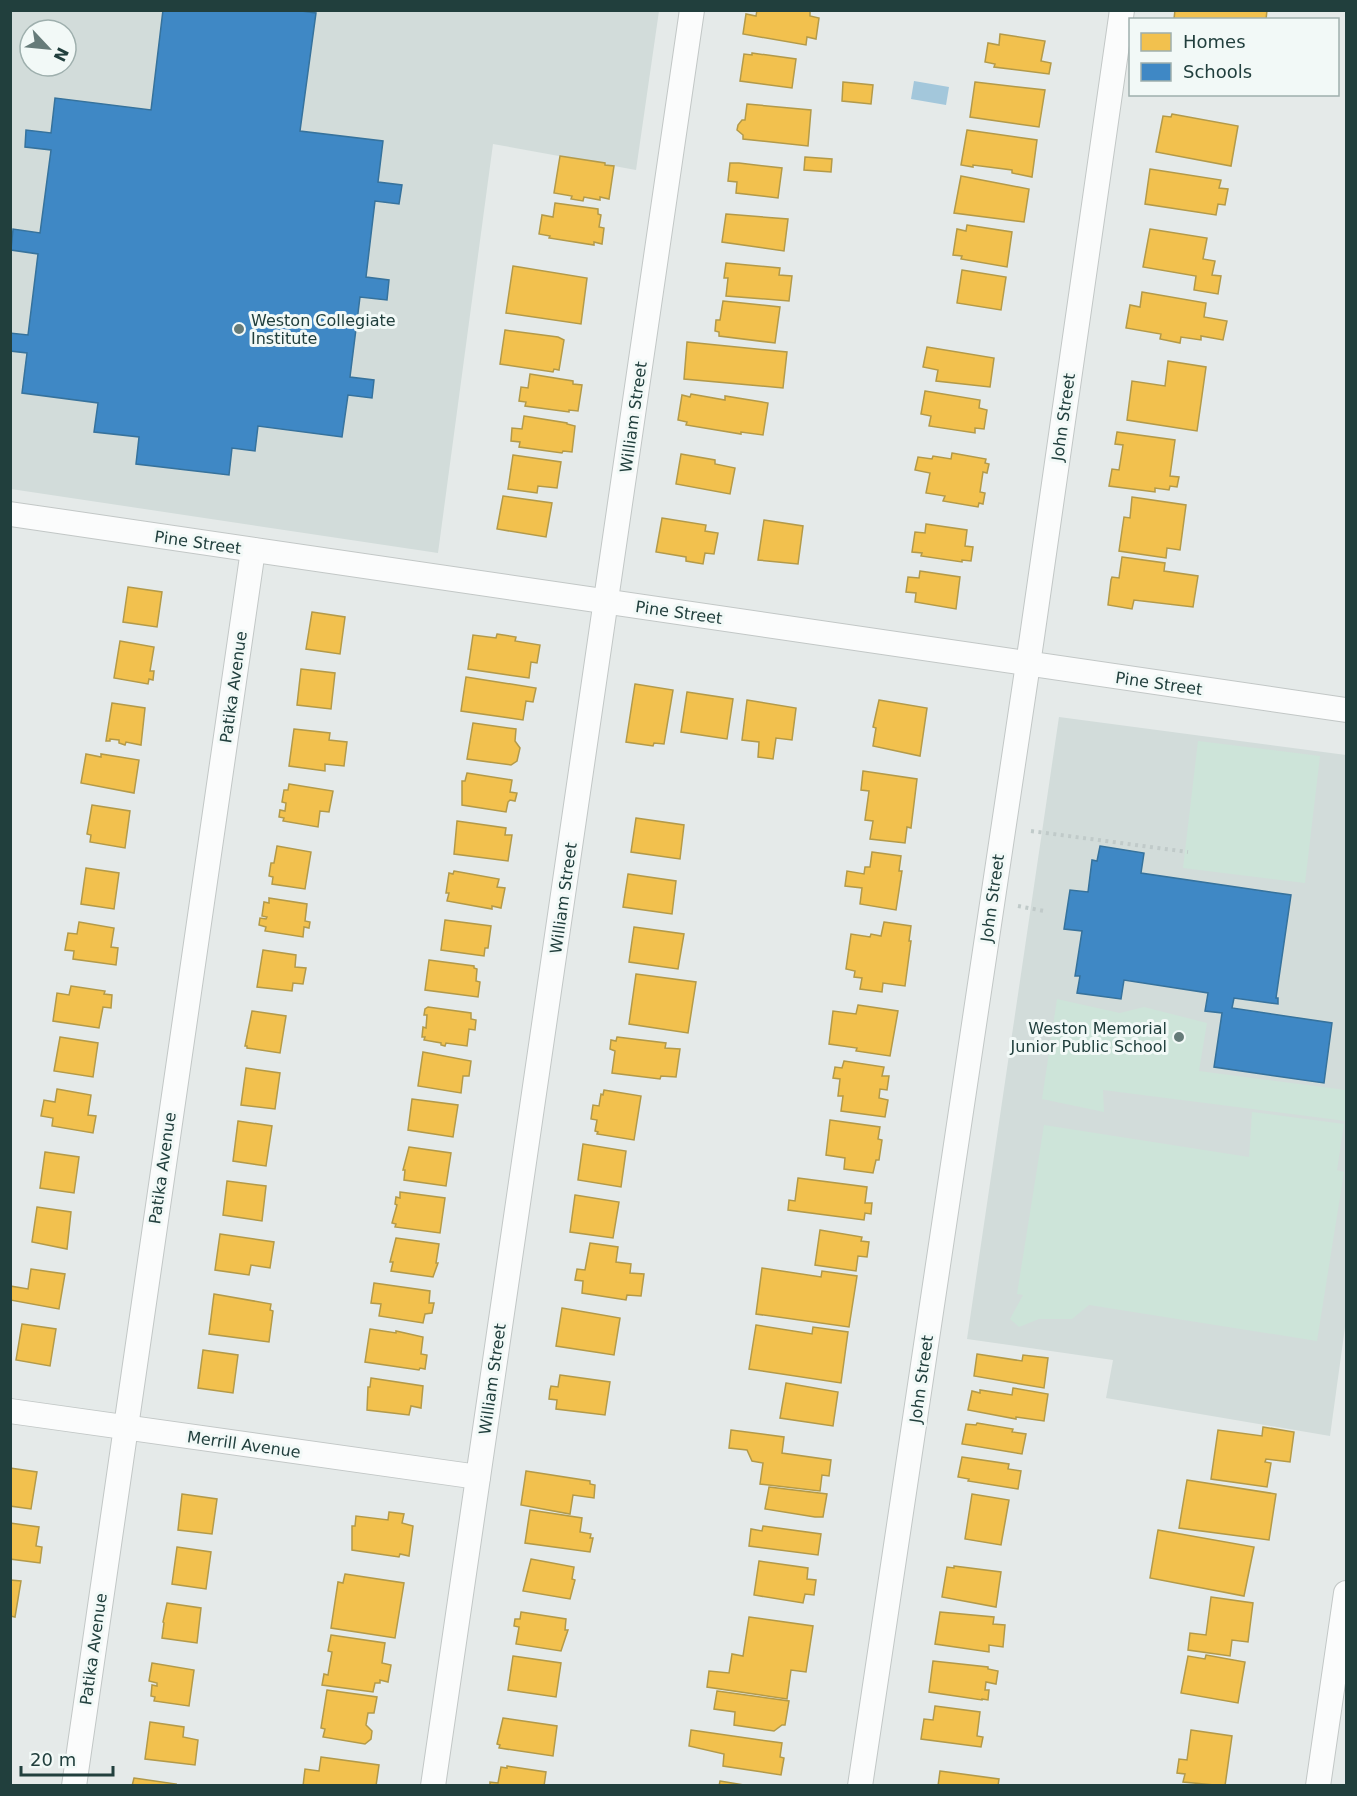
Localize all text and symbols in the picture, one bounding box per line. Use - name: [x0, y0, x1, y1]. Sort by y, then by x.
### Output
- north arrow: [18, 18, 78, 78]
- legend: [1129, 18, 1339, 96]
- text: Homes: [1183, 31, 1246, 52]
- text: N: [50, 44, 73, 65]
- text: Schools: [1183, 61, 1252, 82]
- place label: Weston Collegiate Institute: [251, 311, 396, 348]
- marker: Weston Collegiate Institute: [232, 322, 246, 336]
- street label: William Street: [616, 360, 651, 474]
- street label: John Street: [1048, 372, 1079, 463]
- street label: Pine Street: [153, 527, 243, 558]
- street label: Pine Street: [634, 597, 724, 628]
- street label: Patika Avenue: [216, 630, 251, 744]
- street label: Pine Street: [1114, 668, 1204, 699]
- street label: William Street: [546, 841, 581, 955]
- street label: John Street: [977, 853, 1008, 944]
- place label: Weston Memorial Junior Public School: [1010, 1019, 1167, 1056]
- marker: Weston Memorial Junior Public School: [1172, 1030, 1186, 1044]
- street label: Patika Avenue: [145, 1111, 180, 1225]
- street label: William Street: [475, 1322, 510, 1436]
- street label: John Street: [906, 1334, 937, 1425]
- street label: Merrill Avenue: [186, 1427, 302, 1462]
- street label: Patika Avenue: [76, 1592, 111, 1706]
- scale bar: [21, 1739, 112, 1777]
- text: 20 m: [30, 1749, 76, 1770]

